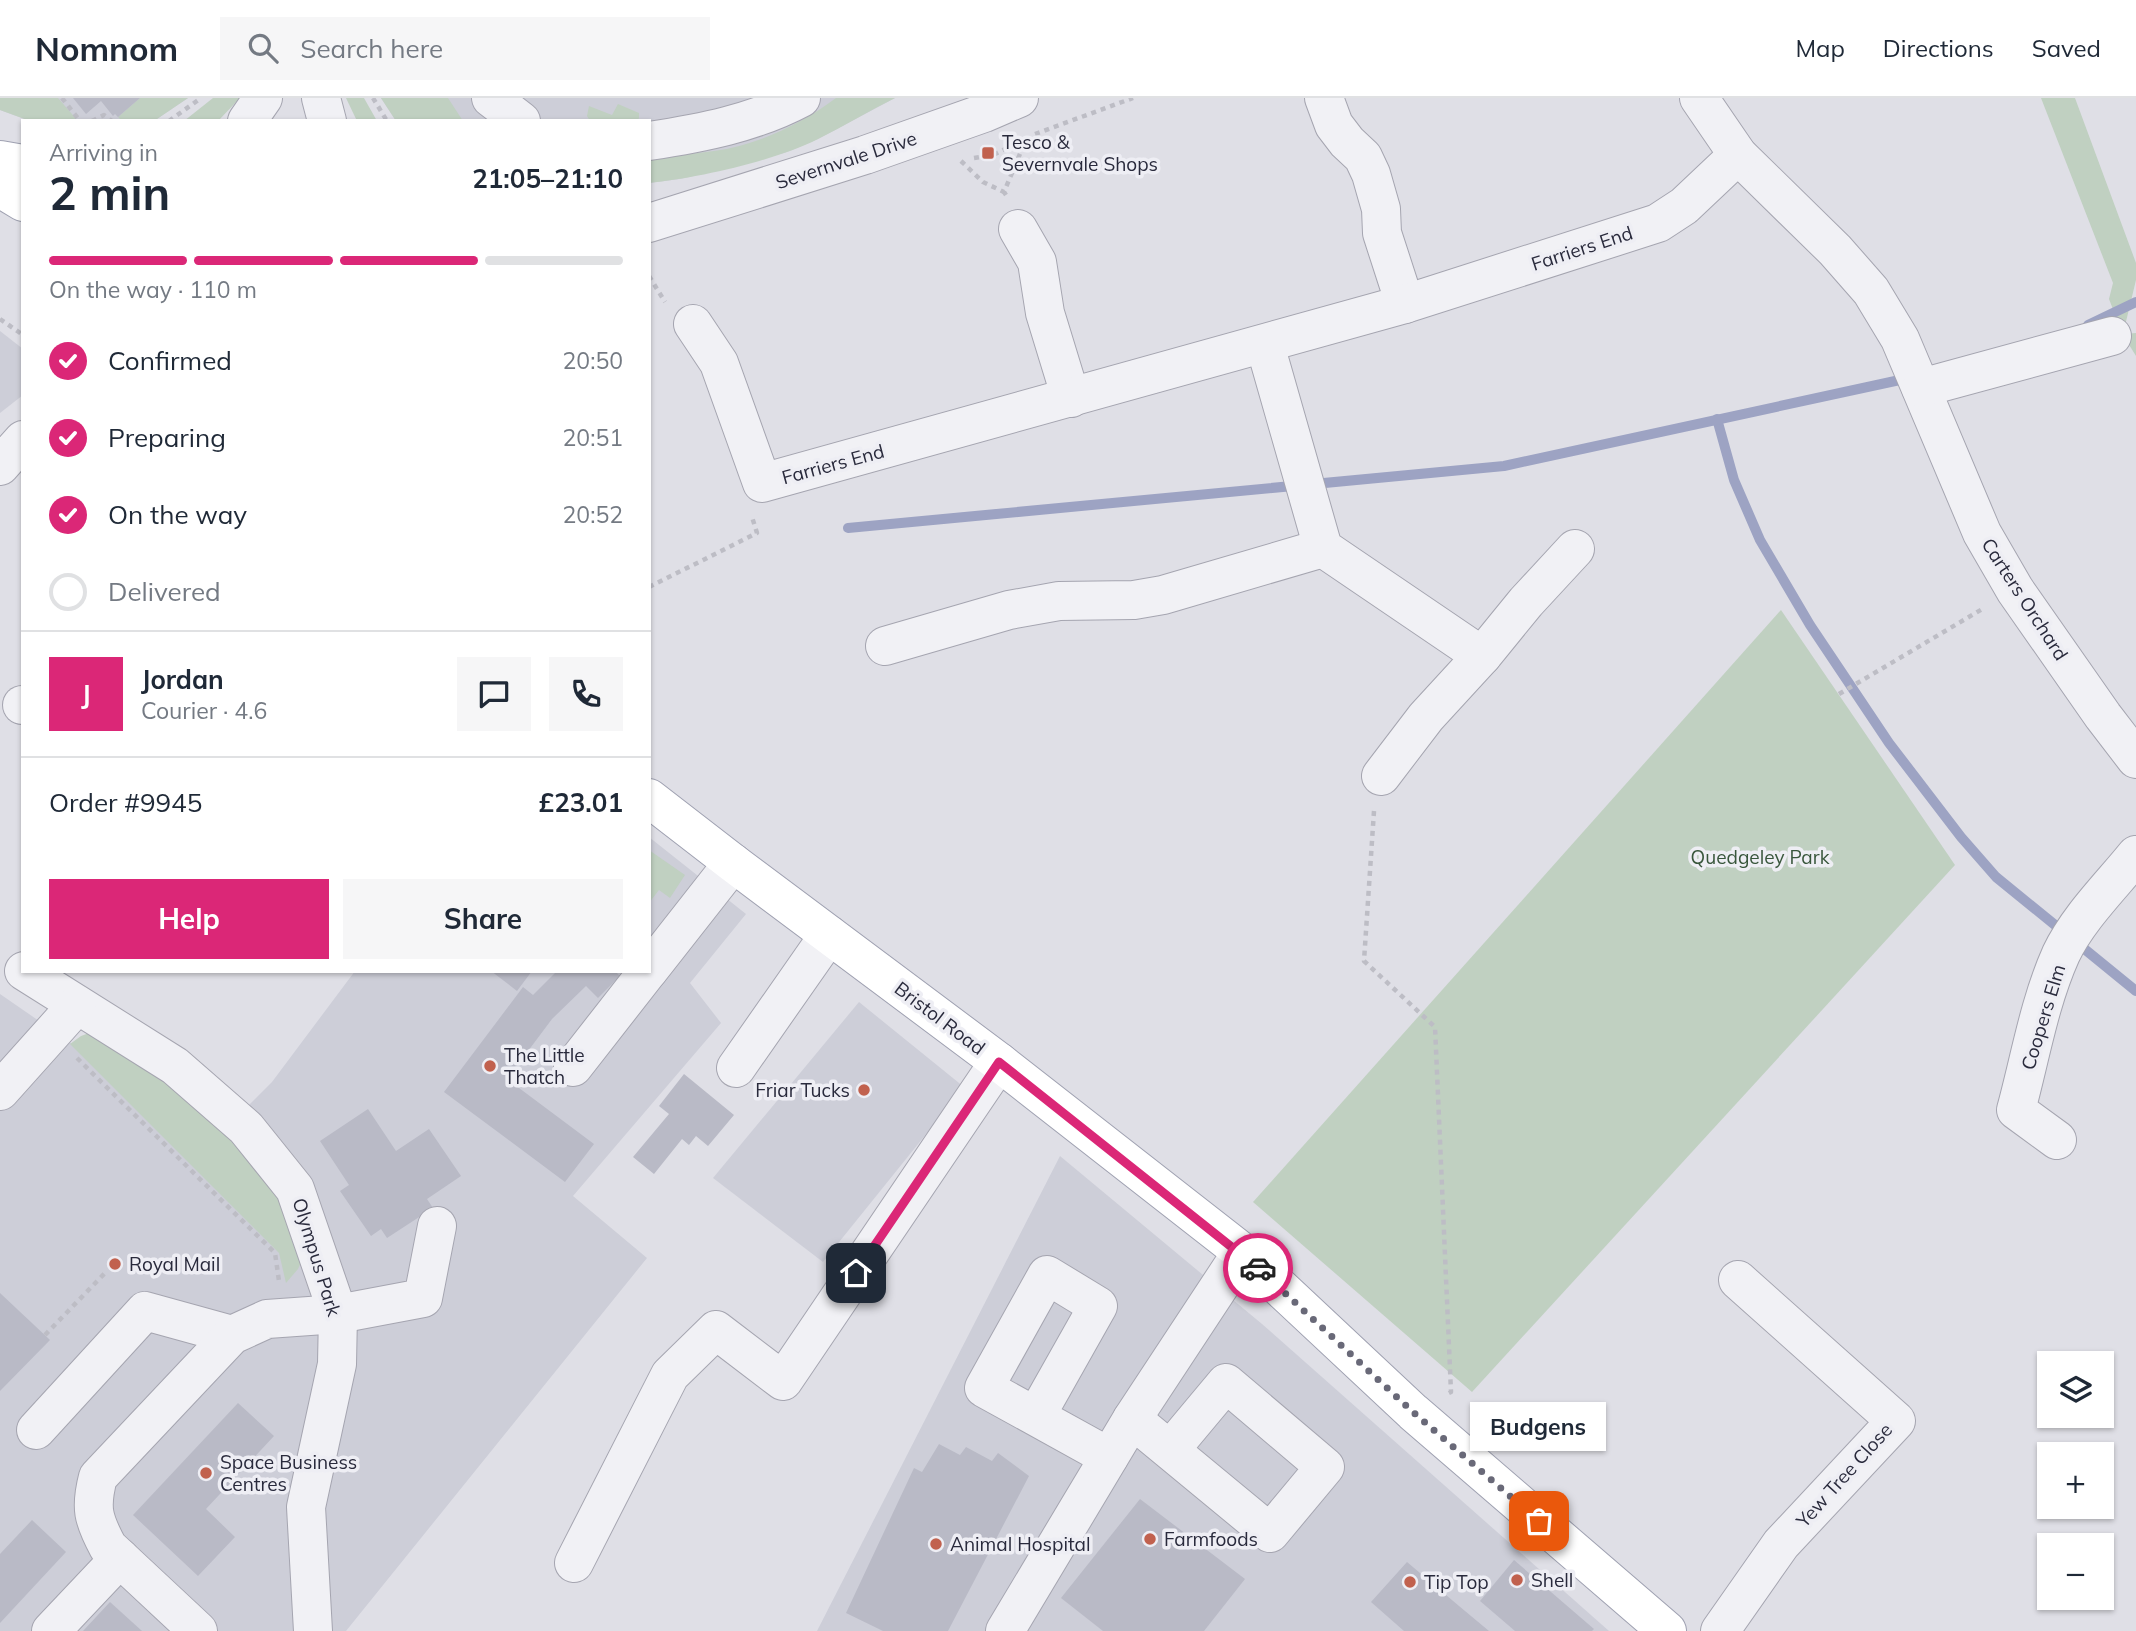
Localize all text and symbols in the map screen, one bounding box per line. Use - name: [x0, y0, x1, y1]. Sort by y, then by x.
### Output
- search box: [220, 17, 710, 80]
- text: Nomnom: [35, 28, 178, 69]
- icon: search: [244, 29, 282, 67]
- text: Search here: [300, 32, 443, 65]
- text: Map: [1795, 33, 1845, 63]
- text: Directions: [1883, 33, 1994, 63]
- text: Saved: [2032, 33, 2101, 63]
- street label: Severnvale Drive: [772, 126, 920, 194]
- place label: Tesco & Severnvale Shops: [1002, 130, 1158, 176]
- text: Arriving in: [49, 138, 158, 167]
- marker: Tesco & Severnvale Shops: [980, 145, 996, 161]
- text: 21:05–21:10: [472, 162, 623, 195]
- text: 2 min: [49, 164, 170, 222]
- street label: Farriers End: [1528, 220, 1636, 276]
- text: On the way · 110 m: [49, 275, 257, 304]
- icon: check: [49, 342, 87, 380]
- text: Confirmed: [108, 344, 232, 377]
- text: 20:50: [563, 346, 623, 375]
- icon: check: [49, 419, 87, 457]
- text: Preparing: [108, 421, 226, 454]
- text: 20:51: [563, 423, 623, 452]
- street label: Farriers End: [779, 439, 887, 489]
- icon: check: [49, 496, 87, 534]
- text: On the way: [108, 498, 247, 531]
- text: 20:52: [563, 500, 623, 529]
- street label: Carters Orchard: [1977, 533, 2073, 665]
- text: Delivered: [108, 575, 221, 608]
- button: chat: [457, 657, 531, 731]
- button: phone: [549, 657, 623, 731]
- text: Jordan: [141, 663, 224, 696]
- text: J: [81, 678, 91, 711]
- text: Courier · 4.6: [141, 696, 267, 725]
- text: Order #9945: [49, 786, 202, 819]
- text: £23.01: [539, 786, 623, 819]
- park label: Quedgeley Park: [1691, 845, 1830, 869]
- button: Help: [49, 879, 329, 959]
- button: Share: [343, 879, 623, 959]
- street label: Coopers Elm: [2016, 961, 2070, 1073]
- street label: Bristol Road: [890, 976, 990, 1060]
- place label: The Little Thatch: [504, 1043, 585, 1089]
- marker: The Little Thatch: [482, 1058, 498, 1074]
- place label: Friar Tucks: [755, 1078, 850, 1102]
- marker: Friar Tucks: [856, 1082, 872, 1098]
- street label: Olympus Park: [288, 1195, 346, 1319]
- courier: [1223, 1233, 1293, 1303]
- pin: [826, 1243, 886, 1303]
- icon: car: [1239, 1249, 1277, 1287]
- place label: Royal Mail: [129, 1252, 220, 1276]
- icon: home: [837, 1254, 875, 1292]
- marker: Royal Mail: [107, 1256, 123, 1272]
- map controls: [2037, 1351, 2114, 1610]
- button: layers: [2037, 1351, 2114, 1428]
- callout: Budgens: [1471, 1402, 1607, 1451]
- text: Budgens: [1490, 1412, 1586, 1441]
- street label: Yew Tree Close: [1790, 1418, 1897, 1533]
- button: +: [2037, 1442, 2114, 1519]
- place label: Space Business Centres: [220, 1450, 357, 1496]
- marker: Space Business Centres: [198, 1465, 214, 1481]
- pin: [1509, 1491, 1569, 1551]
- icon: bag: [1520, 1502, 1558, 1540]
- place label: Farmfoods: [1164, 1527, 1258, 1551]
- marker: Farmfoods: [1142, 1531, 1158, 1547]
- place label: Animal Hospital: [950, 1532, 1091, 1556]
- button: −: [2037, 1533, 2114, 1610]
- marker: Animal Hospital: [928, 1536, 944, 1552]
- place label: Shell: [1531, 1568, 1573, 1592]
- place label: Tip Top: [1424, 1570, 1489, 1594]
- marker: Shell: [1509, 1572, 1525, 1588]
- marker: Tip Top: [1402, 1574, 1418, 1590]

